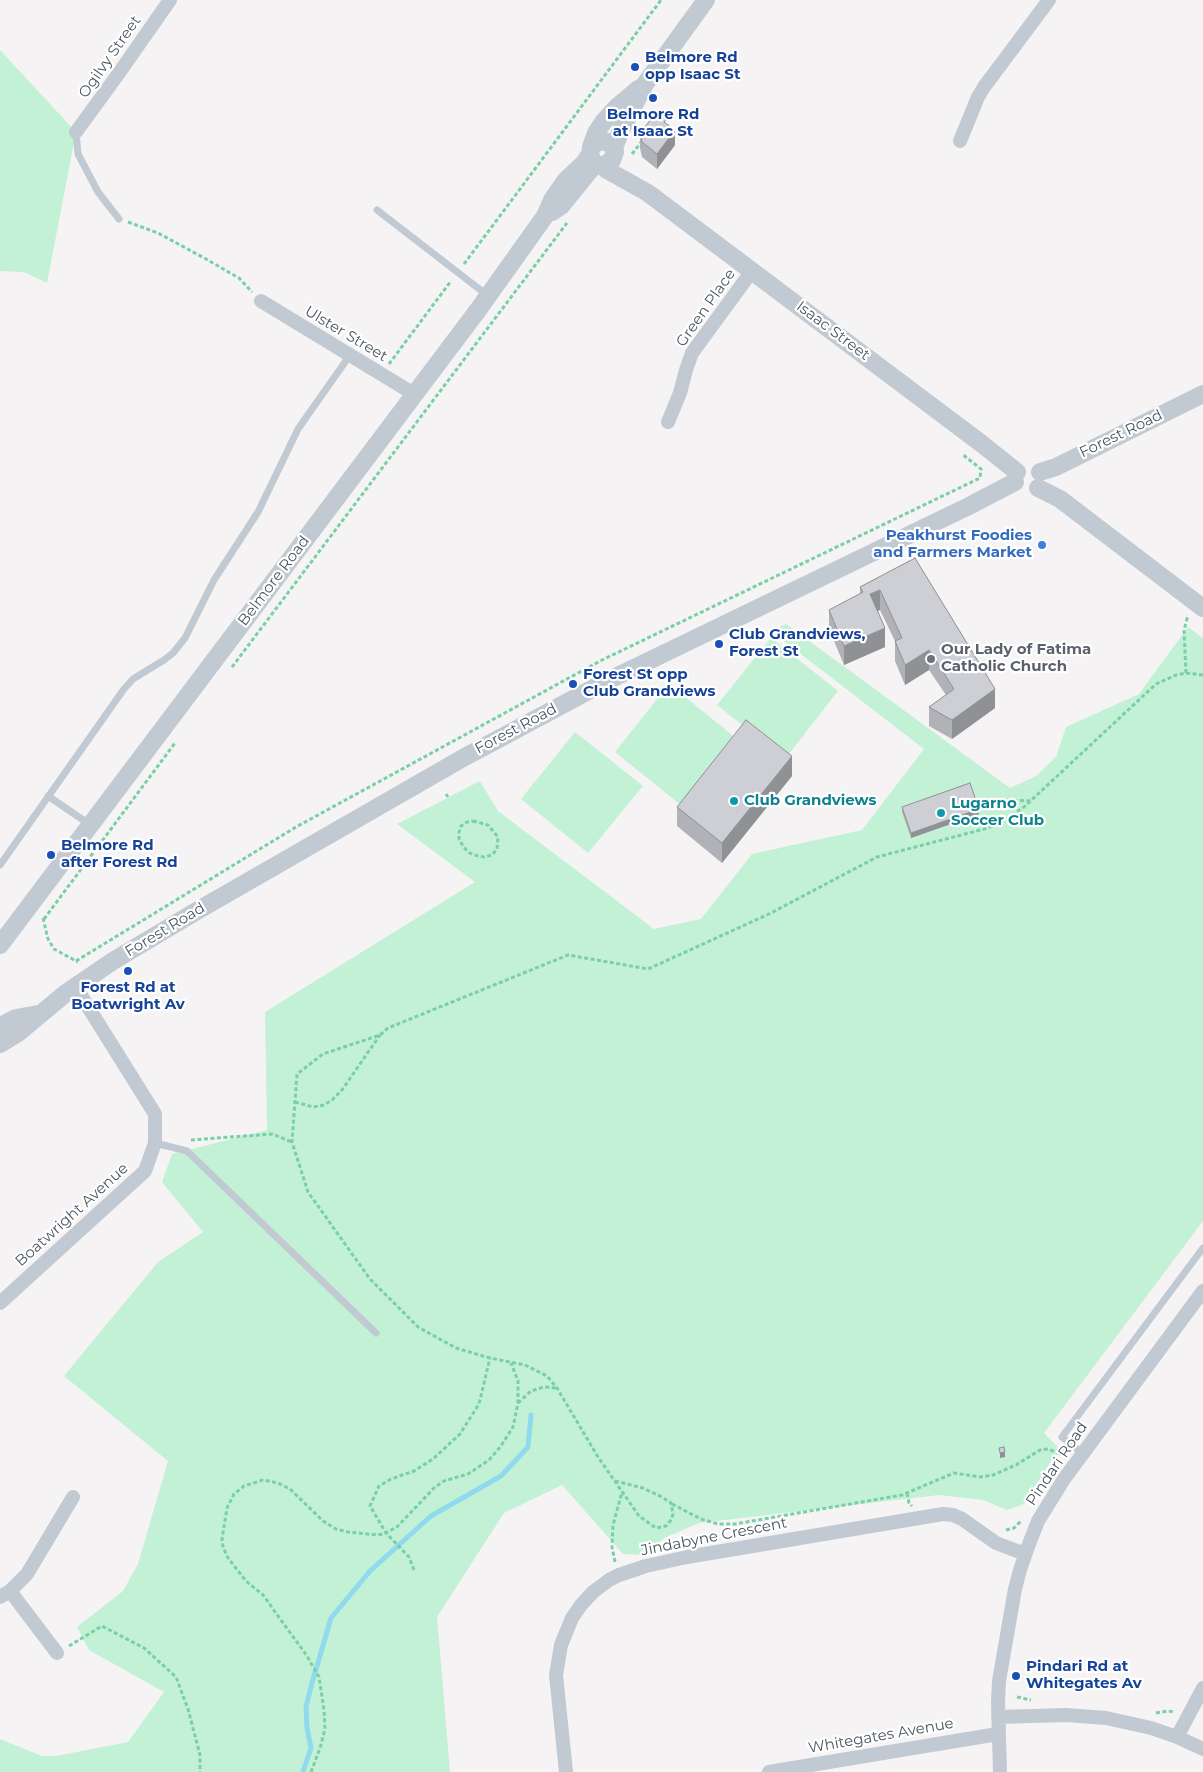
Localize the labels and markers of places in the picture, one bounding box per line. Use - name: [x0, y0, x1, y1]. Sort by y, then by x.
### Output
- place label: Belmore Rd opp Isaac St: [645, 49, 740, 84]
- marker: Belmore Rd opp Isaac St: [629, 61, 641, 73]
- marker: Belmore Rd at Isaac St: [647, 92, 659, 104]
- place label: Belmore Rd at Isaac St: [607, 106, 699, 141]
- place label: Peakhurst Foodies and Farmers Market: [873, 527, 1032, 562]
- marker: Peakhurst Foodies and Farmers Market: [1036, 539, 1048, 551]
- place label: Club Grandviews, Forest St: [729, 626, 865, 661]
- marker: Club Grandviews, Forest St: [713, 638, 725, 650]
- place label: Our Lady of Fatima Catholic Church: [941, 641, 1091, 676]
- marker: Our Lady of Fatima Catholic Church: [925, 653, 937, 665]
- place label: Forest St opp Club Grandviews: [583, 666, 715, 701]
- marker: Forest St opp Club Grandviews: [567, 678, 579, 690]
- place label: Club Grandviews: [744, 792, 876, 810]
- marker: Club Grandviews: [728, 795, 740, 807]
- place label: Lugarno Soccer Club: [951, 795, 1044, 830]
- marker: Lugarno Soccer Club: [935, 807, 947, 819]
- place label: Belmore Rd after Forest Rd: [61, 837, 178, 872]
- marker: Belmore Rd after Forest Rd: [45, 849, 57, 861]
- marker: Forest Rd at Boatwright Av: [122, 965, 134, 977]
- place label: Forest Rd at Boatwright Av: [71, 979, 185, 1014]
- place label: Pindari Rd at Whitegates Av: [1026, 1658, 1142, 1693]
- marker: Pindari Rd at Whitegates Av: [1010, 1670, 1022, 1682]

